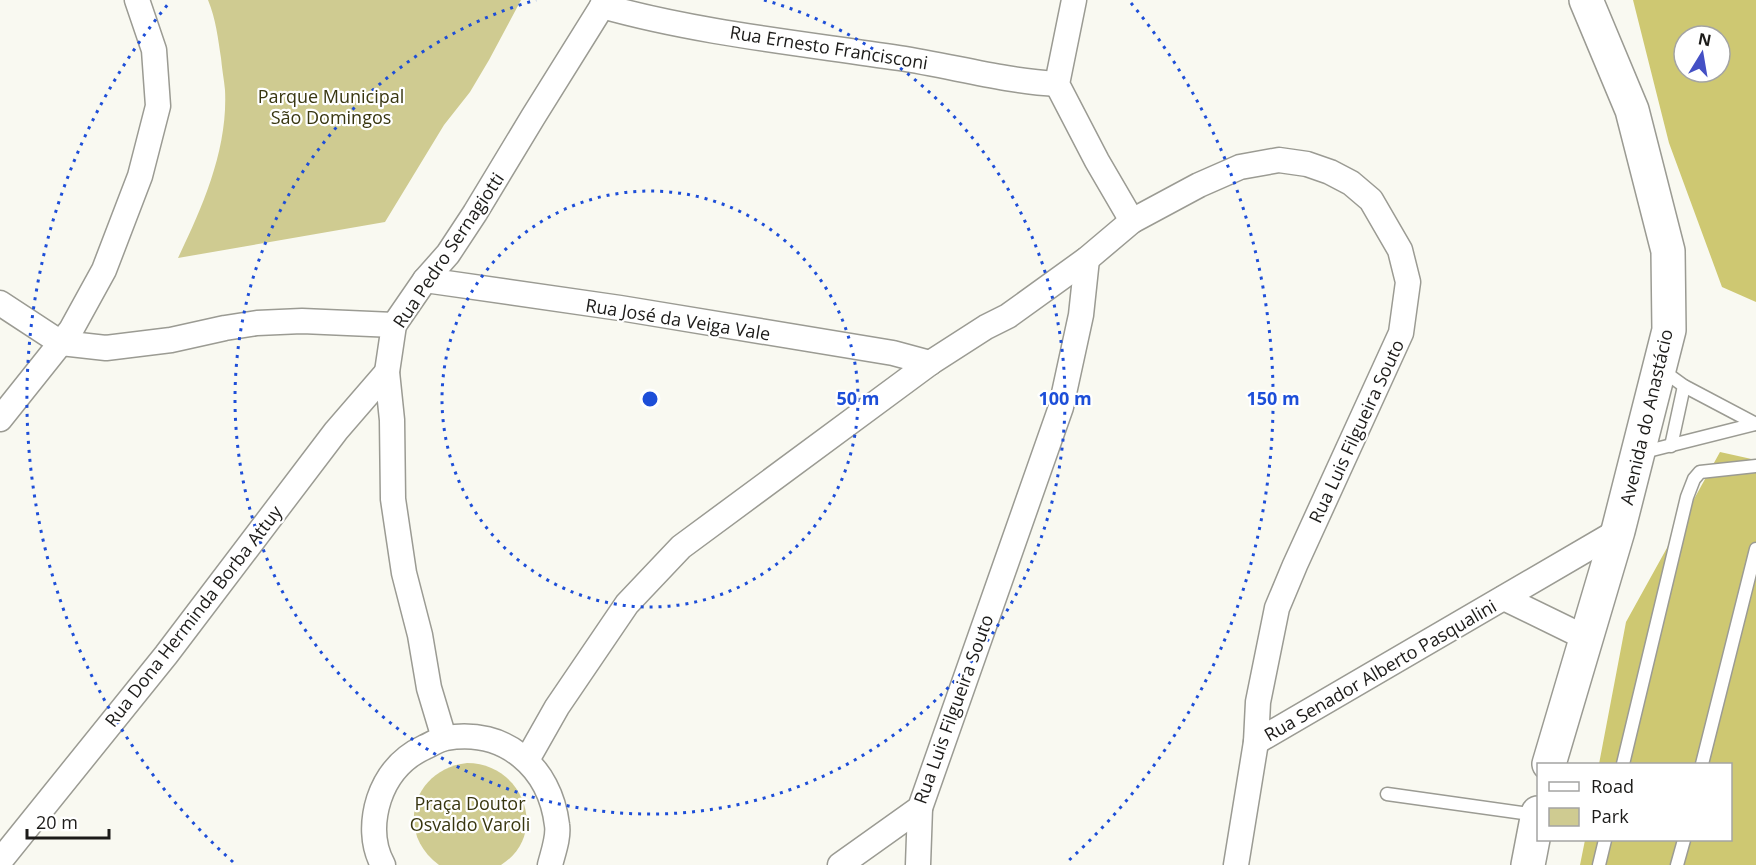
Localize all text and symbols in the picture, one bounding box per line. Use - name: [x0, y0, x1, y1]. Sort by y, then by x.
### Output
- street label: Rua Ernesto Francisconi: [728, 19, 930, 75]
- north arrow: [1672, 24, 1732, 84]
- text: N: [1696, 27, 1713, 51]
- park label: Parque Municipal São Domingos: [258, 84, 404, 129]
- street label: Rua Pedro Sernagiotti: [387, 168, 509, 332]
- street label: Rua José da Veiga Vale: [584, 293, 772, 345]
- street label: Avenida do Anastácio: [1614, 327, 1678, 507]
- street label: Rua Luis Filgueira Souto: [1303, 335, 1409, 527]
- text: 50 m: [837, 386, 879, 410]
- text: 100 m: [1038, 386, 1092, 410]
- text: 150 m: [1246, 386, 1300, 410]
- centre of rings: [640, 389, 660, 409]
- street label: Rua Dona Herminda Borba Attuy: [99, 500, 288, 732]
- street label: Rua Senador Alberto Pasqualini: [1260, 594, 1500, 746]
- street label: Rua Luis Filgueira Souto: [908, 611, 998, 807]
- legend: [1537, 763, 1732, 841]
- text: Road: [1591, 774, 1634, 798]
- park label: Praça Doutor Osvaldo Varoli: [410, 791, 530, 836]
- scale bar: [27, 802, 110, 840]
- text: Park: [1591, 804, 1629, 828]
- text: 20 m: [36, 810, 78, 834]

